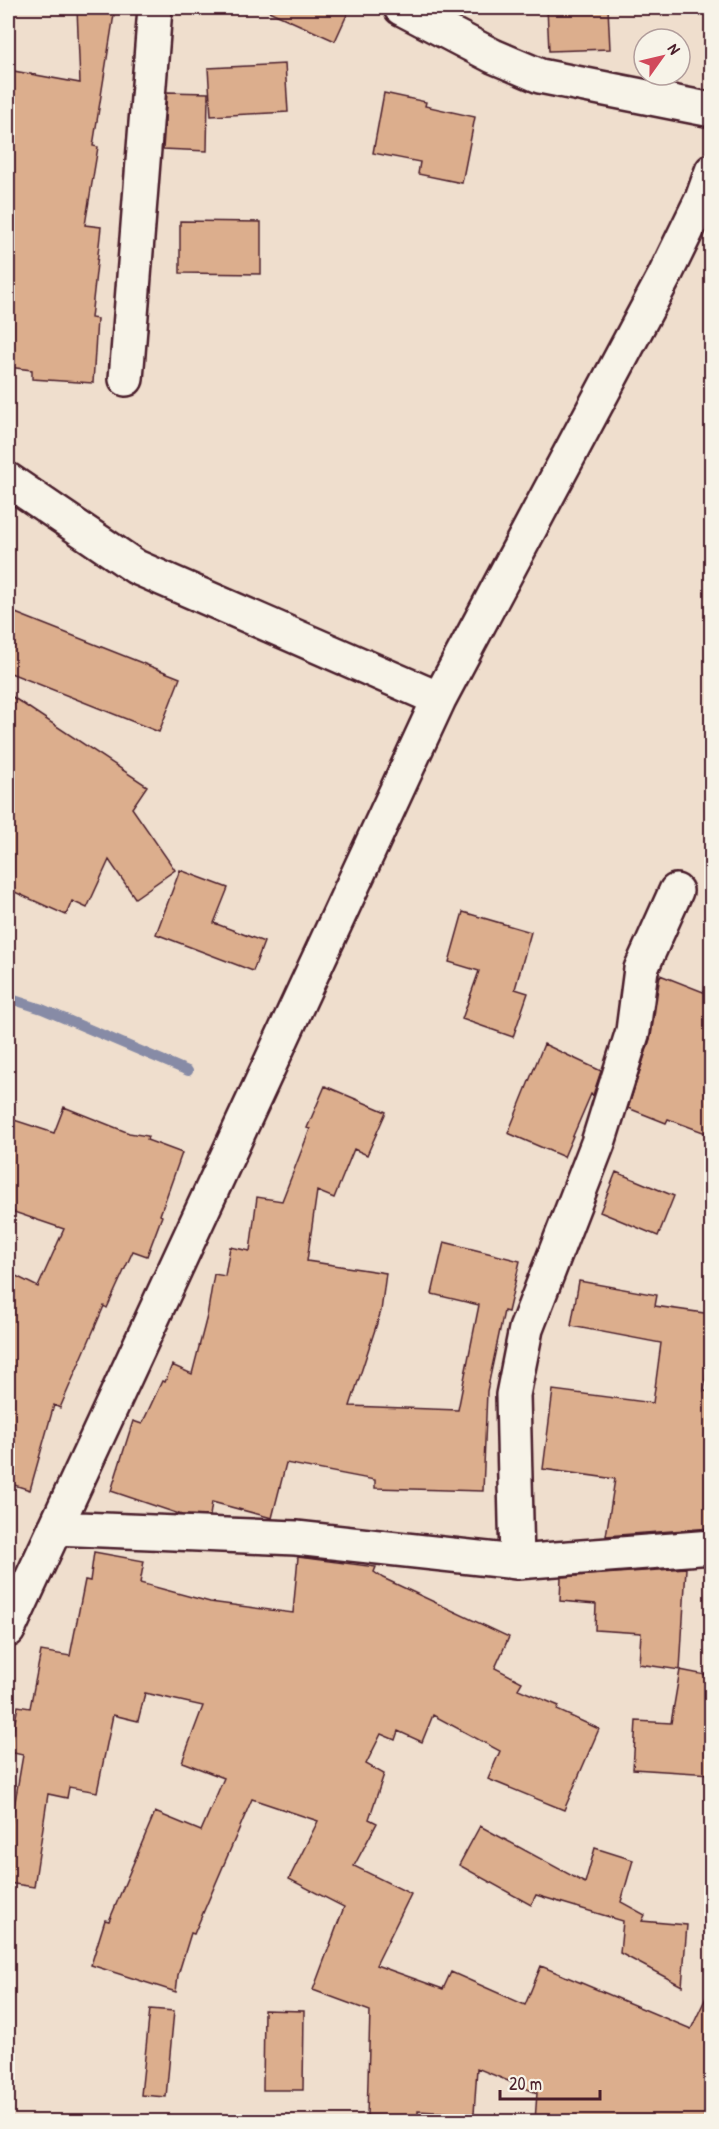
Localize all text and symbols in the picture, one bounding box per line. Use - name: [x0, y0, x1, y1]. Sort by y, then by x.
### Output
- north arrow: [632, 27, 692, 87]
- text: N: [663, 39, 686, 59]
- scale bar: [500, 2063, 600, 2101]
- text: 20 m: [509, 2071, 542, 2096]

